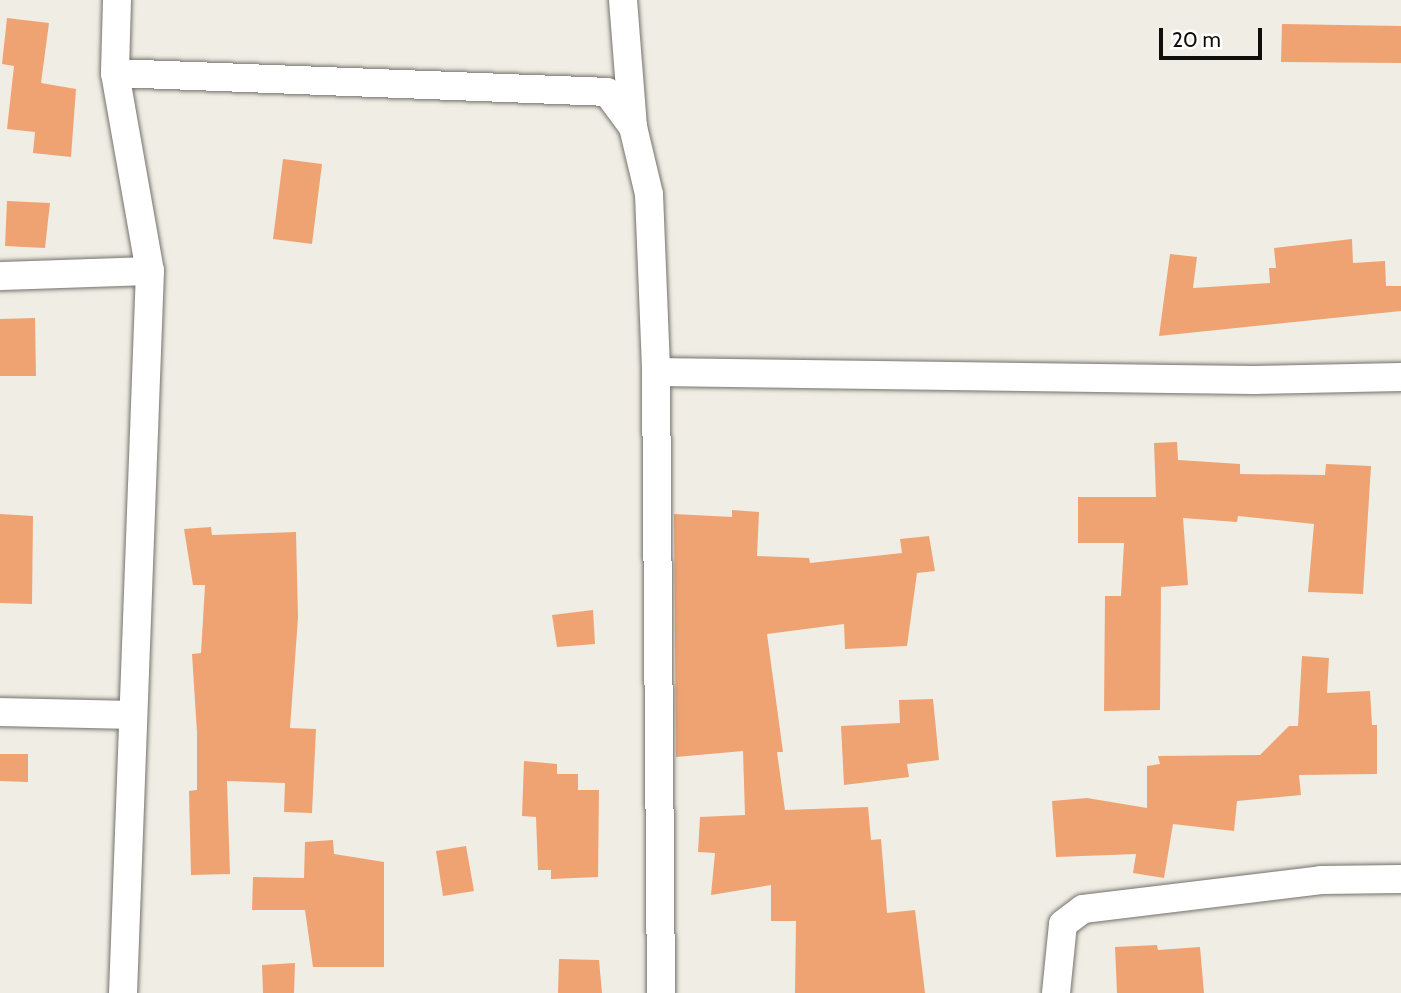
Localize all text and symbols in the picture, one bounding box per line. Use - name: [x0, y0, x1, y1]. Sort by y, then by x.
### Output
- scale bar: [1163, 14, 1266, 58]
- text: 20 m: [1172, 27, 1221, 52]

